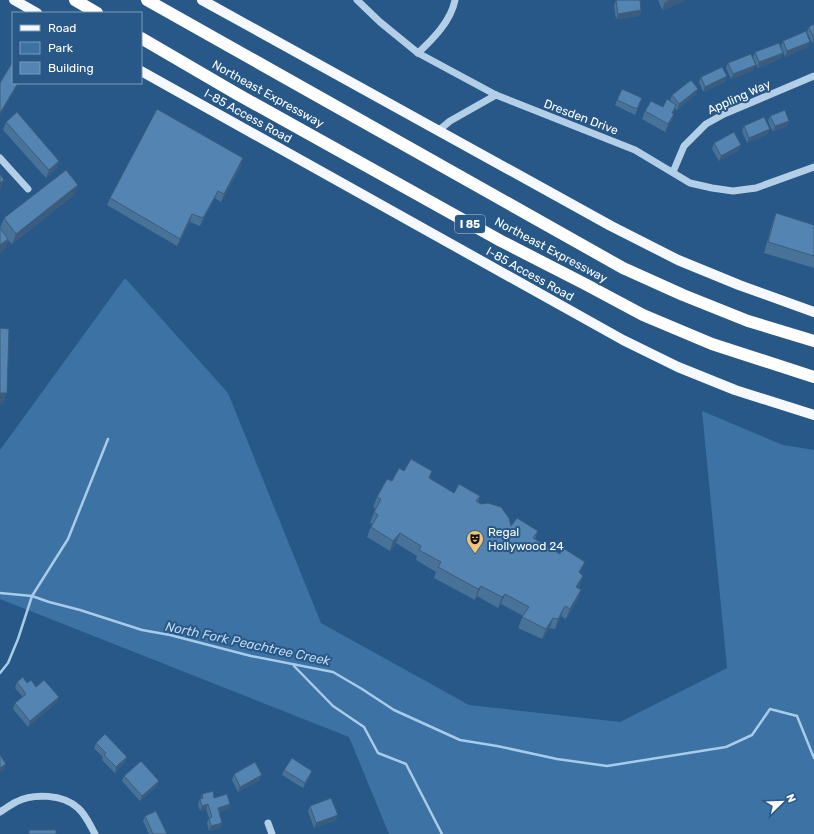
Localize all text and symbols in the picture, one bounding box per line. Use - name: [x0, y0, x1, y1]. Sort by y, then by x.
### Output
- legend: [12, 12, 142, 84]
- text: Road: [48, 21, 76, 35]
- text: Park: [48, 41, 74, 55]
- street label: Northeast Expressway: [210, 57, 327, 131]
- text: Building: [48, 61, 94, 75]
- street label: Appling Way: [705, 77, 773, 117]
- street label: I-85 Access Road: [202, 86, 294, 146]
- street label: Dresden Drive: [542, 96, 620, 138]
- street label: Northeast Expressway: [492, 214, 610, 286]
- road number: I 85: [455, 215, 485, 233]
- street label: I-85 Access Road: [484, 244, 576, 304]
- place label: Regal Hollywood 24: [488, 525, 564, 553]
- theatre icon: Regal Hollywood 24: [465, 529, 485, 554]
- water label: North Fork Peachtree Creek: [164, 619, 332, 668]
- north arrow: [762, 782, 802, 822]
- text: N: [783, 792, 798, 805]

